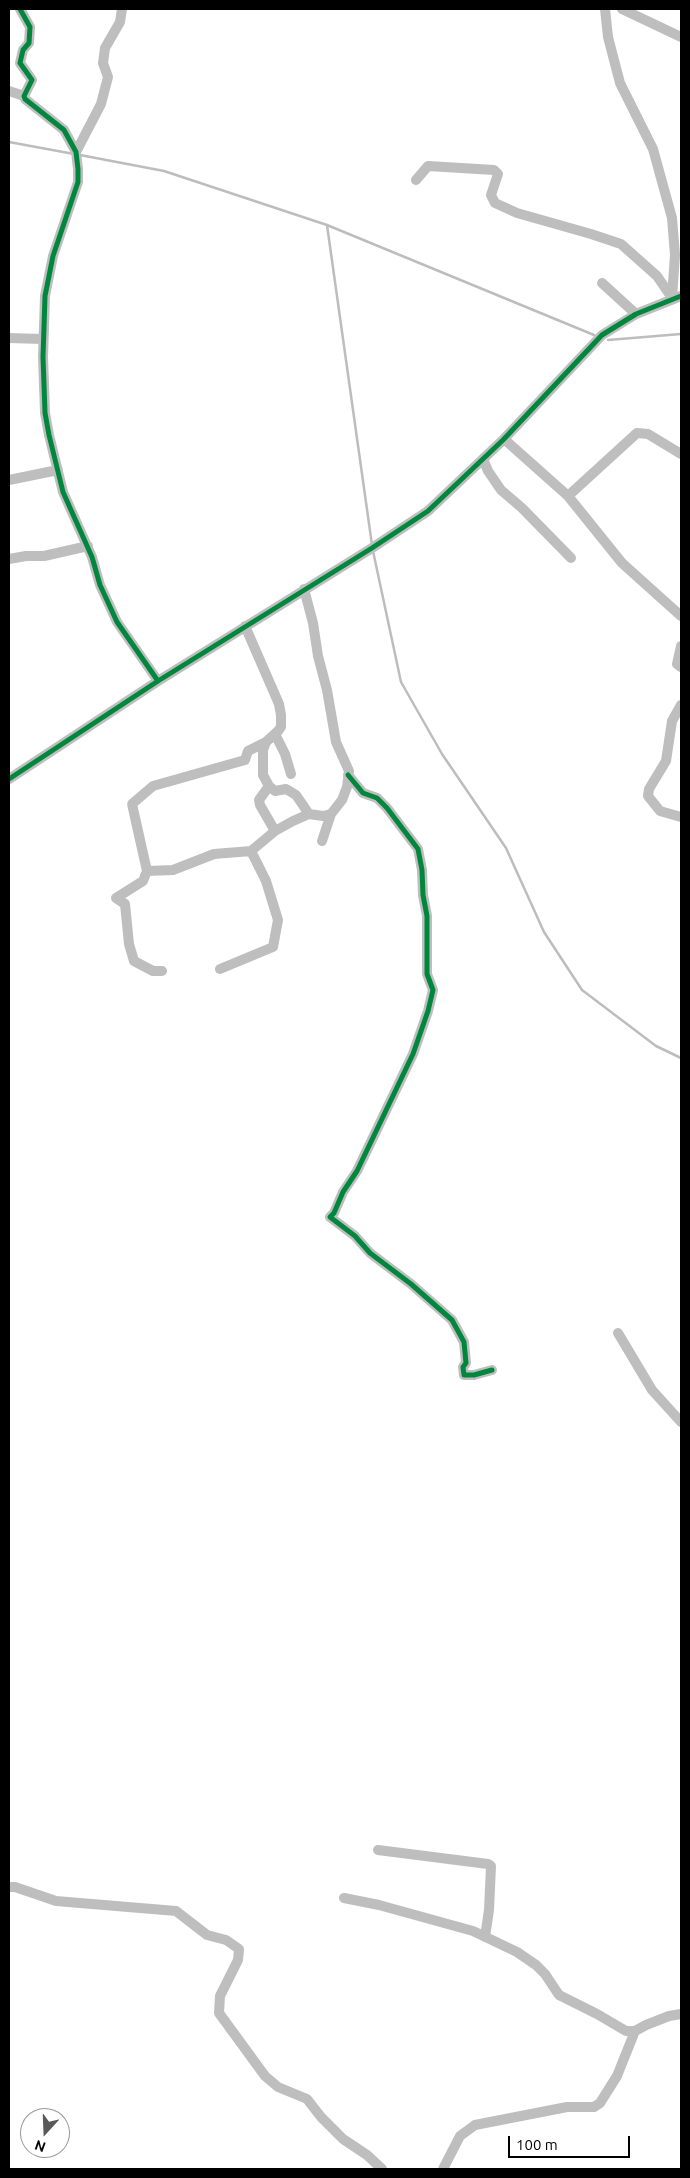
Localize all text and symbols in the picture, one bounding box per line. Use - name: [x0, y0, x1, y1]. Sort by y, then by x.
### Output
- north arrow: [20, 2108, 70, 2158]
- scale bar: [510, 2126, 632, 2158]
- text: 100 m: [516, 2136, 558, 2153]
- text: N: [33, 2137, 48, 2155]

